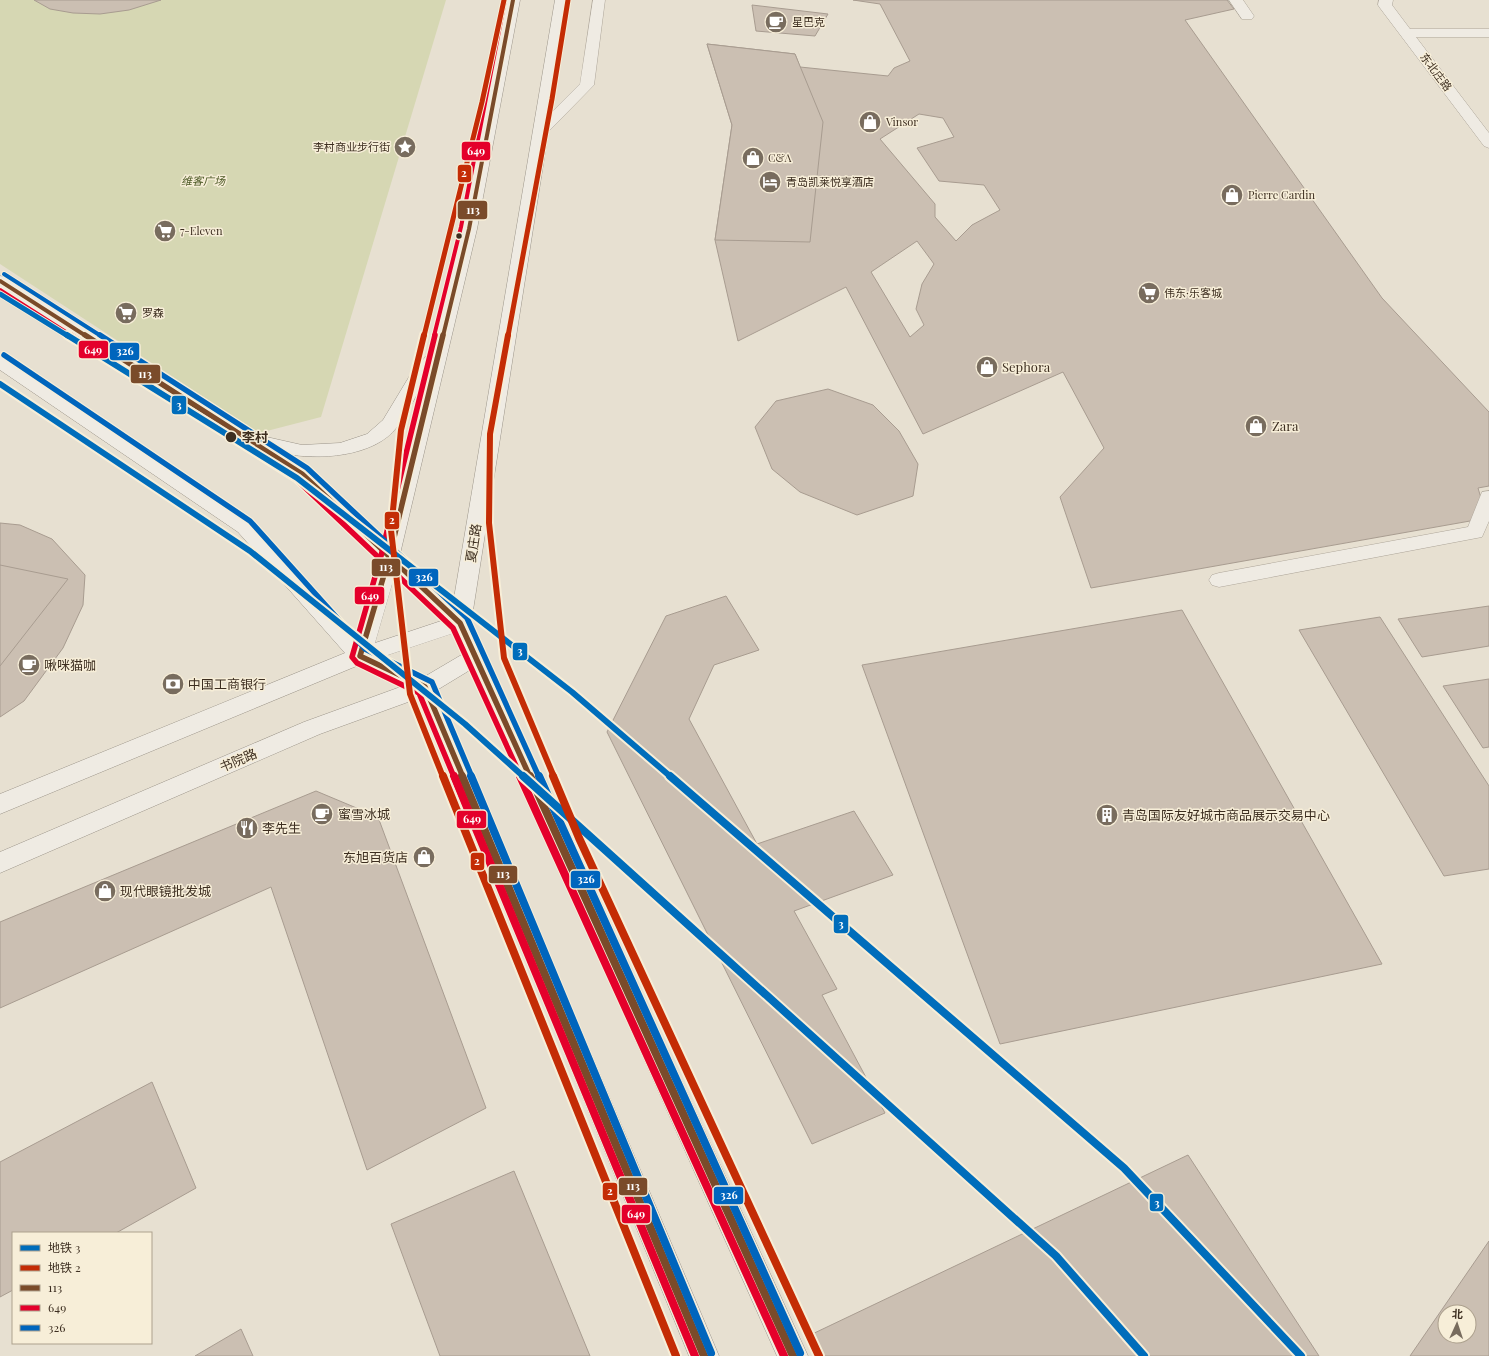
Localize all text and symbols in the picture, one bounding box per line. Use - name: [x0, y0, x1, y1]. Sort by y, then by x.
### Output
- cafe icon: 星巴克: [763, 9, 789, 35]
- place label: 星巴克: [792, 14, 825, 29]
- street label: 东北庄路: [1417, 50, 1456, 94]
- shop icon: Vinsor: [857, 109, 883, 135]
- place label: Vinsor: [885, 114, 918, 129]
- place icon: 李村商业步行街: [392, 134, 418, 160]
- place label: 李村商业步行街: [313, 139, 390, 154]
- line badge: 649: [461, 141, 491, 161]
- text: 649: [467, 143, 485, 158]
- shop icon: C&A: [740, 145, 766, 171]
- place label: C&A: [768, 150, 791, 165]
- line badge: 2: [457, 164, 472, 183]
- text: 2: [461, 165, 467, 180]
- hotel icon: 青岛凯莱悦享酒店: [757, 169, 783, 195]
- park label: 维客广场: [181, 173, 226, 188]
- place label: 青岛凯莱悦享酒店: [786, 174, 874, 189]
- shop icon: Pierre Cardin: [1219, 182, 1245, 208]
- place label: Pierre Cardin: [1248, 187, 1315, 202]
- line badge: 113: [457, 200, 488, 220]
- text: 113: [466, 202, 480, 217]
- supermarket icon: 7-Eleven: [152, 218, 178, 244]
- place label: 7-Eleven: [180, 223, 223, 238]
- unlabelled marker: [454, 231, 464, 241]
- supermarket icon: 伟东·乐客城: [1136, 280, 1162, 306]
- place label: 伟东·乐客城: [1164, 285, 1222, 300]
- supermarket icon: 罗森: [113, 300, 139, 326]
- place label: 罗森: [142, 305, 164, 320]
- line badge: 649: [78, 340, 109, 359]
- text: 649: [84, 342, 102, 357]
- line badge: 326: [109, 342, 140, 361]
- text: 326: [116, 343, 134, 358]
- shop icon: Sephora: [974, 354, 1000, 380]
- place label: Sephora: [1002, 358, 1051, 375]
- line badge: 113: [130, 364, 161, 384]
- text: 113: [138, 366, 152, 381]
- line badge: 3: [171, 395, 187, 415]
- text: 3: [176, 397, 182, 412]
- shop icon: Zara: [1243, 413, 1269, 439]
- place label: Zara: [1272, 417, 1299, 434]
- place label: 李村: [242, 428, 268, 445]
- marker: 李村: [224, 430, 238, 444]
- line badge: 2: [384, 511, 400, 530]
- text: 2: [389, 512, 395, 527]
- street label: 夏庄路: [461, 522, 484, 564]
- line badge: 113: [371, 558, 401, 577]
- text: 113: [379, 559, 393, 574]
- line badge: 326: [408, 568, 439, 587]
- text: 326: [415, 569, 433, 584]
- line badge: 649: [354, 586, 385, 605]
- text: 649: [361, 588, 379, 603]
- line badge: 3: [512, 642, 528, 661]
- text: 3: [517, 643, 523, 658]
- cafe icon: 啾咪猫咖: [16, 652, 42, 678]
- place label: 啾咪猫咖: [44, 656, 96, 673]
- bank icon: 中国工商银行: [160, 671, 186, 697]
- place label: 中国工商银行: [188, 675, 266, 692]
- street label: 书院路: [217, 744, 259, 775]
- cafe icon: 蜜雪冰城: [309, 801, 335, 827]
- building icon: 青岛国际友好城市商品展示交易中心: [1094, 802, 1120, 828]
- place label: 蜜雪冰城: [338, 805, 390, 822]
- place label: 青岛国际友好城市商品展示交易中心: [1122, 806, 1330, 823]
- line badge: 649: [456, 810, 487, 829]
- text: 649: [463, 811, 481, 826]
- restaurant icon: 李先生: [234, 815, 260, 841]
- place label: 李先生: [262, 819, 301, 836]
- shop icon: 东旭百货店: [411, 844, 437, 870]
- place label: 东旭百货店: [343, 848, 408, 865]
- line badge: 2: [470, 852, 485, 871]
- text: 2: [474, 853, 480, 868]
- line badge: 113: [488, 865, 518, 884]
- text: 113: [496, 866, 510, 881]
- line badge: 326: [570, 870, 601, 889]
- text: 326: [577, 871, 595, 886]
- shop icon: 现代眼镜批发城: [92, 878, 118, 904]
- place label: 现代眼镜批发城: [120, 882, 211, 899]
- line badge: 3: [833, 914, 849, 934]
- text: 3: [838, 916, 844, 931]
- line badge: 113: [618, 1177, 648, 1196]
- text: 113: [626, 1178, 640, 1193]
- line badge: 2: [602, 1182, 618, 1201]
- text: 2: [607, 1183, 613, 1198]
- line badge: 326: [713, 1186, 744, 1205]
- text: 326: [720, 1187, 738, 1202]
- line badge: 3: [1149, 1193, 1164, 1212]
- text: 3: [1154, 1195, 1160, 1210]
- line badge: 649: [621, 1204, 651, 1224]
- text: 649: [627, 1206, 645, 1221]
- legend: [12, 1232, 152, 1344]
- text: 地铁 3: [48, 1239, 80, 1255]
- text: 地铁 2: [48, 1259, 81, 1275]
- text: 113: [48, 1279, 62, 1295]
- text: 649: [48, 1299, 66, 1315]
- north arrow: [1437, 1304, 1477, 1344]
- text: 北: [1452, 1306, 1463, 1321]
- text: 326: [48, 1319, 65, 1335]

